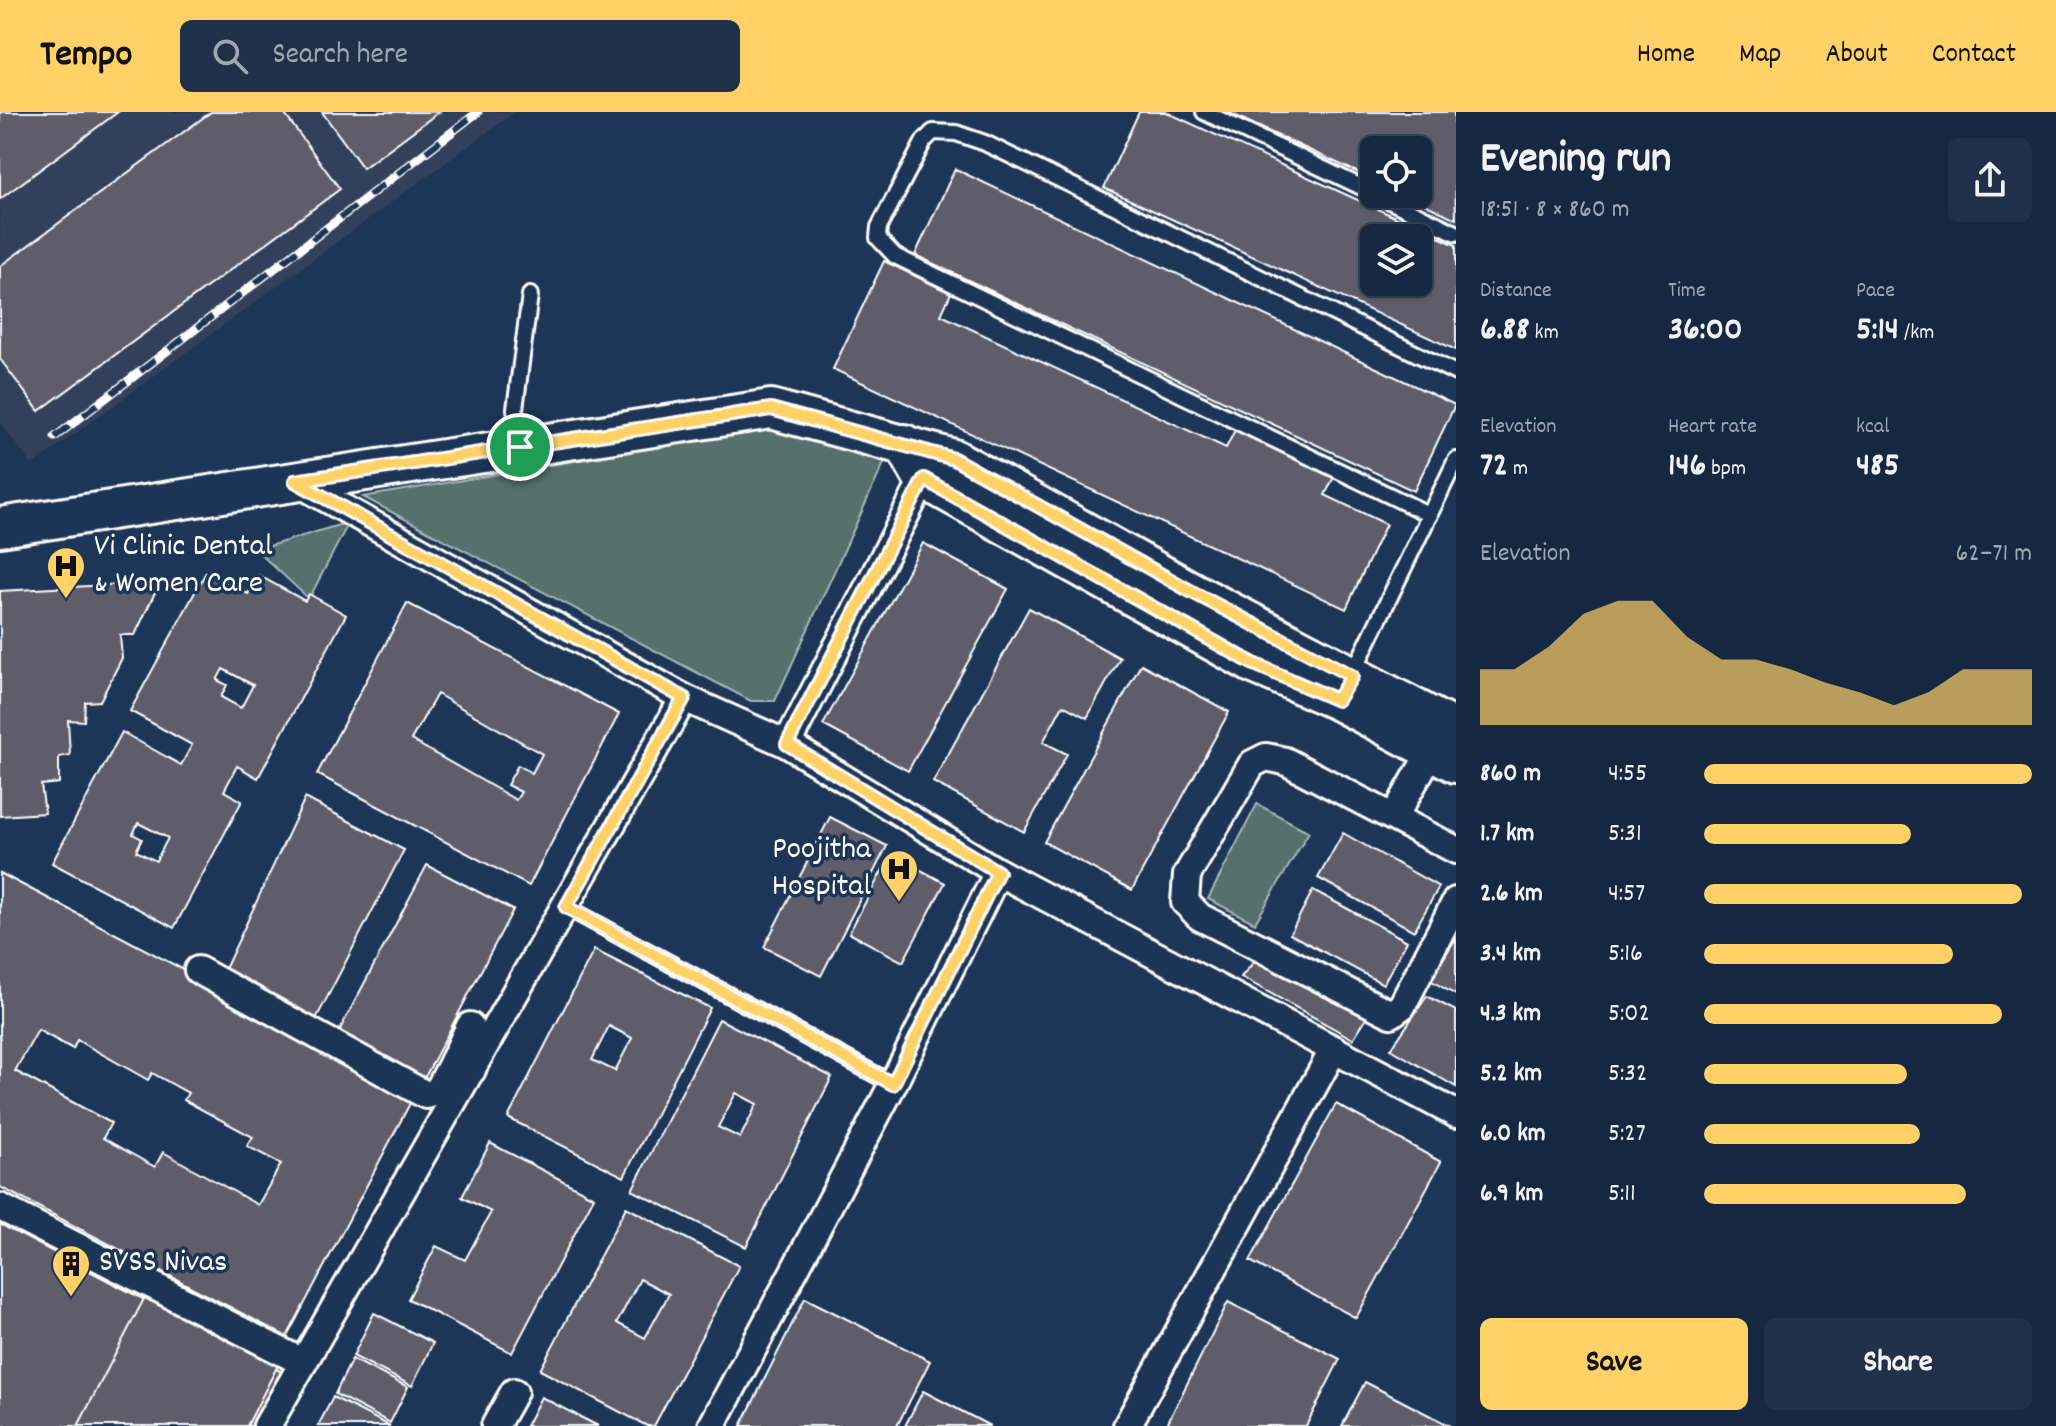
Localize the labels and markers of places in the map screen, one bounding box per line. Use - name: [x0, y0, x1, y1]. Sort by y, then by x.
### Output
- pin: [486, 413, 554, 481]
- place label: Vi Clinic Dental & Women Care: [94, 525, 273, 608]
- hospital icon: Vi Clinic Dental & Women Care: [45, 545, 87, 600]
- place label: Poojitha Hospital: [772, 828, 872, 911]
- hospital icon: Poojitha Hospital: [878, 848, 920, 903]
- place label: SVSS Nivas: [99, 1241, 228, 1287]
- building icon: SVSS Nivas: [50, 1243, 92, 1298]

